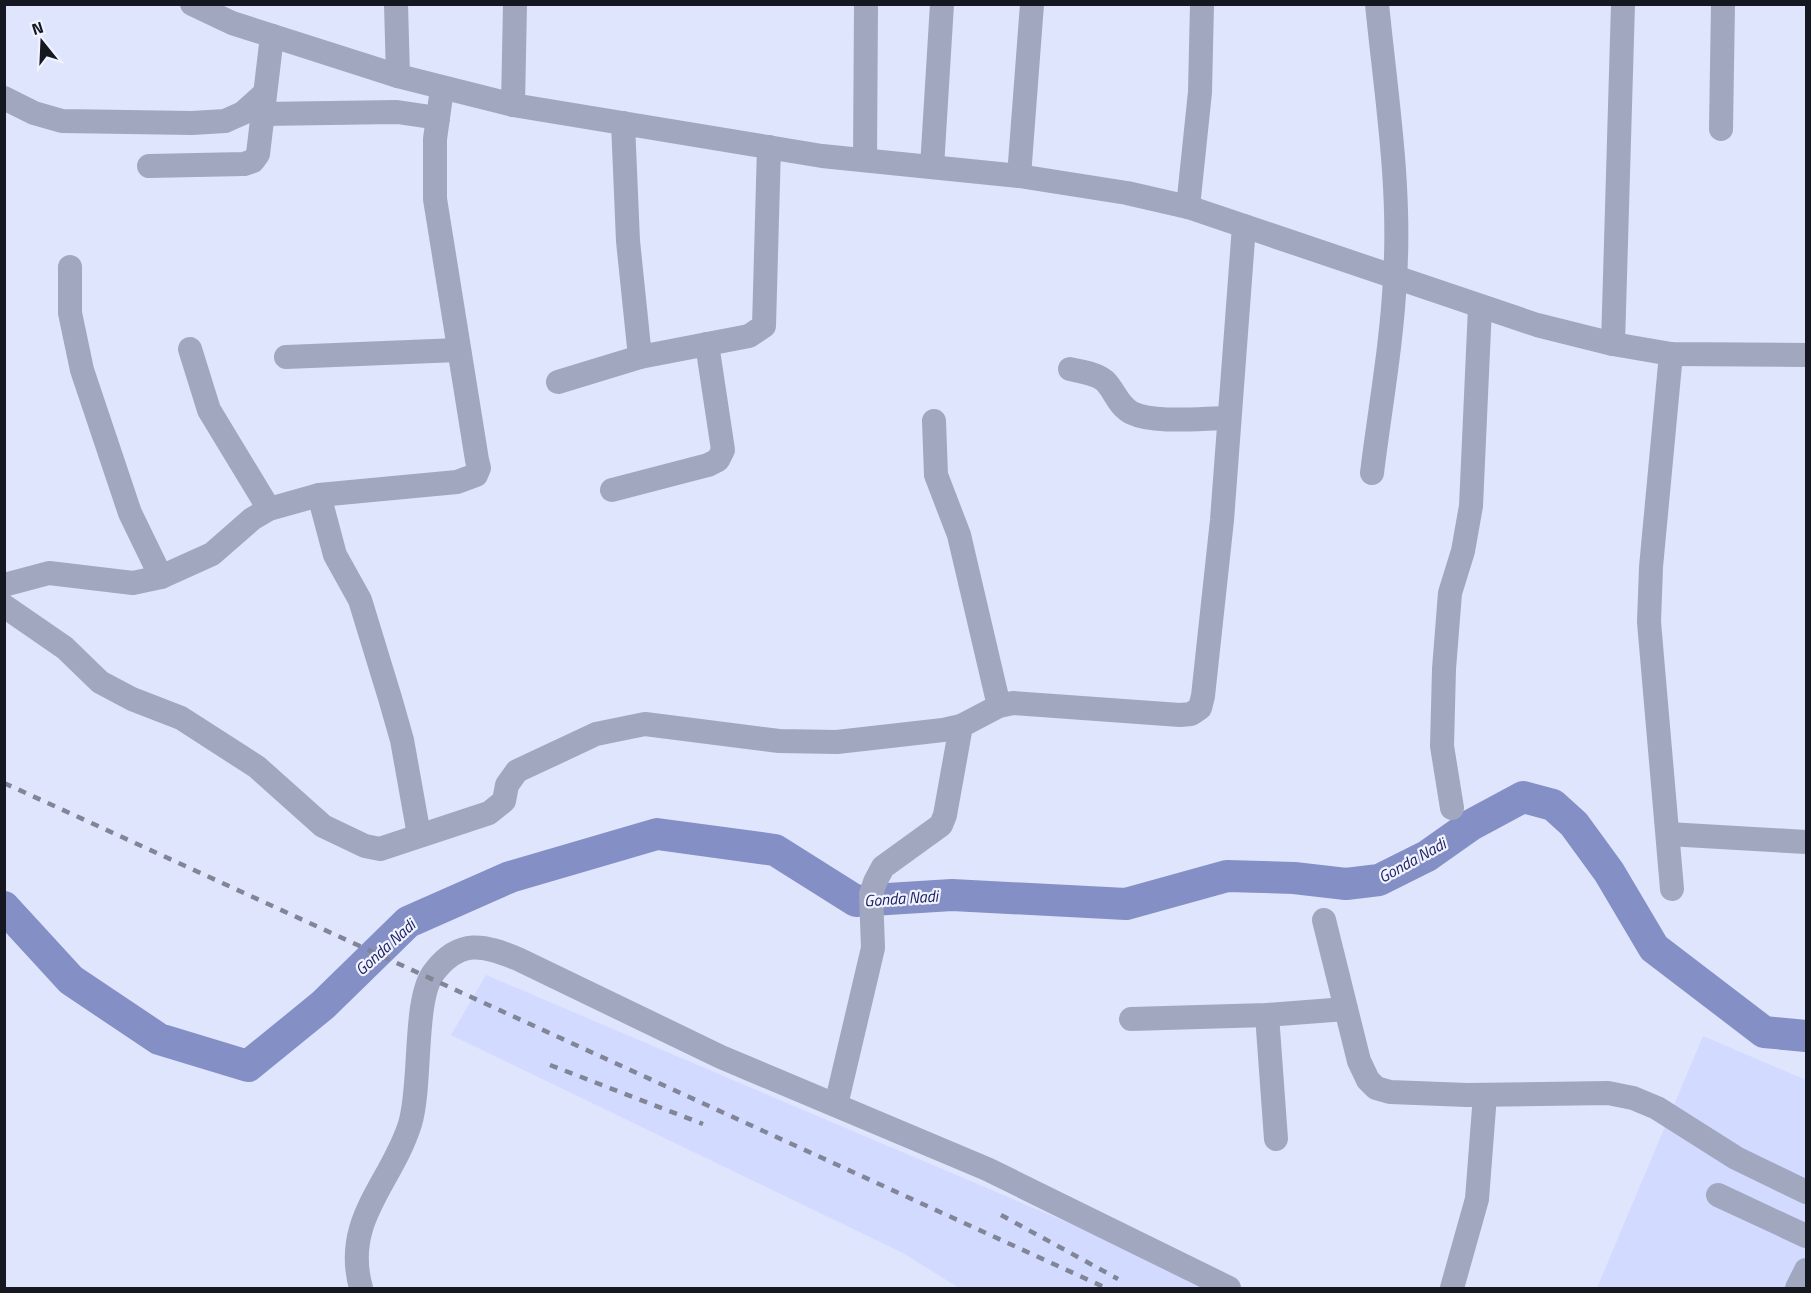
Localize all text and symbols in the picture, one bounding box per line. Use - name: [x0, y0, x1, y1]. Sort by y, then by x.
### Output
- north arrow: [12, 12, 72, 72]
- text: N: [28, 15, 46, 41]
- water label: Gonda Nadi: [1374, 831, 1452, 888]
- water label: Gonda Nadi: [863, 883, 940, 913]
- water label: Gonda Nadi: [350, 912, 422, 981]

